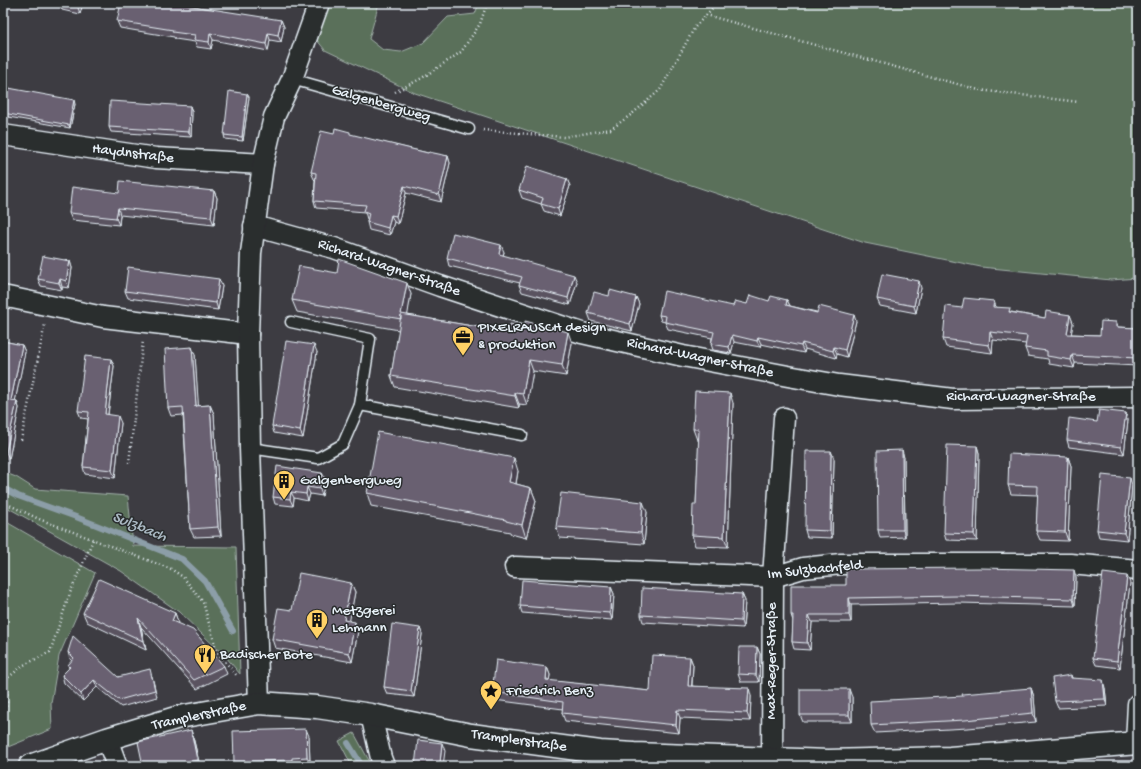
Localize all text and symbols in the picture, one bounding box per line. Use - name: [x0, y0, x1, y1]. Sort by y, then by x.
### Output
- street label: Galgenbergweg: [330, 81, 432, 127]
- street label: Haydnstraße: [91, 140, 175, 168]
- street label: Richard-Wagner-Straße: [315, 235, 463, 301]
- place label: PIXELRAUSCH design & produktion: [477, 319, 606, 354]
- office icon: PIXELRAUSCH design & produktion: [450, 324, 476, 357]
- street label: Richard-Wagner-Straße: [625, 334, 775, 382]
- street label: Richard-Wagner-Straße: [946, 388, 1096, 406]
- building icon: Galgenbergweg: [271, 468, 297, 501]
- place label: Galgenbergweg: [300, 472, 402, 490]
- water label: Sulzbach: [109, 509, 169, 548]
- street label: Im Sulzbachfeld: [767, 556, 865, 584]
- place label: Metzgerei Lehmann: [332, 602, 395, 637]
- street label: Max-Reger-Straße: [763, 602, 781, 719]
- building icon: Metzgerei Lehmann: [304, 607, 330, 640]
- restaurant icon: Badischer Bote: [192, 642, 218, 675]
- place label: Badischer Bote: [219, 646, 313, 664]
- place icon: Friedrich Benz: [478, 678, 504, 711]
- place label: Friedrich Benz: [505, 682, 594, 700]
- street label: Tramplerstraße: [149, 697, 248, 735]
- street label: Tramplerstraße: [469, 725, 568, 757]

